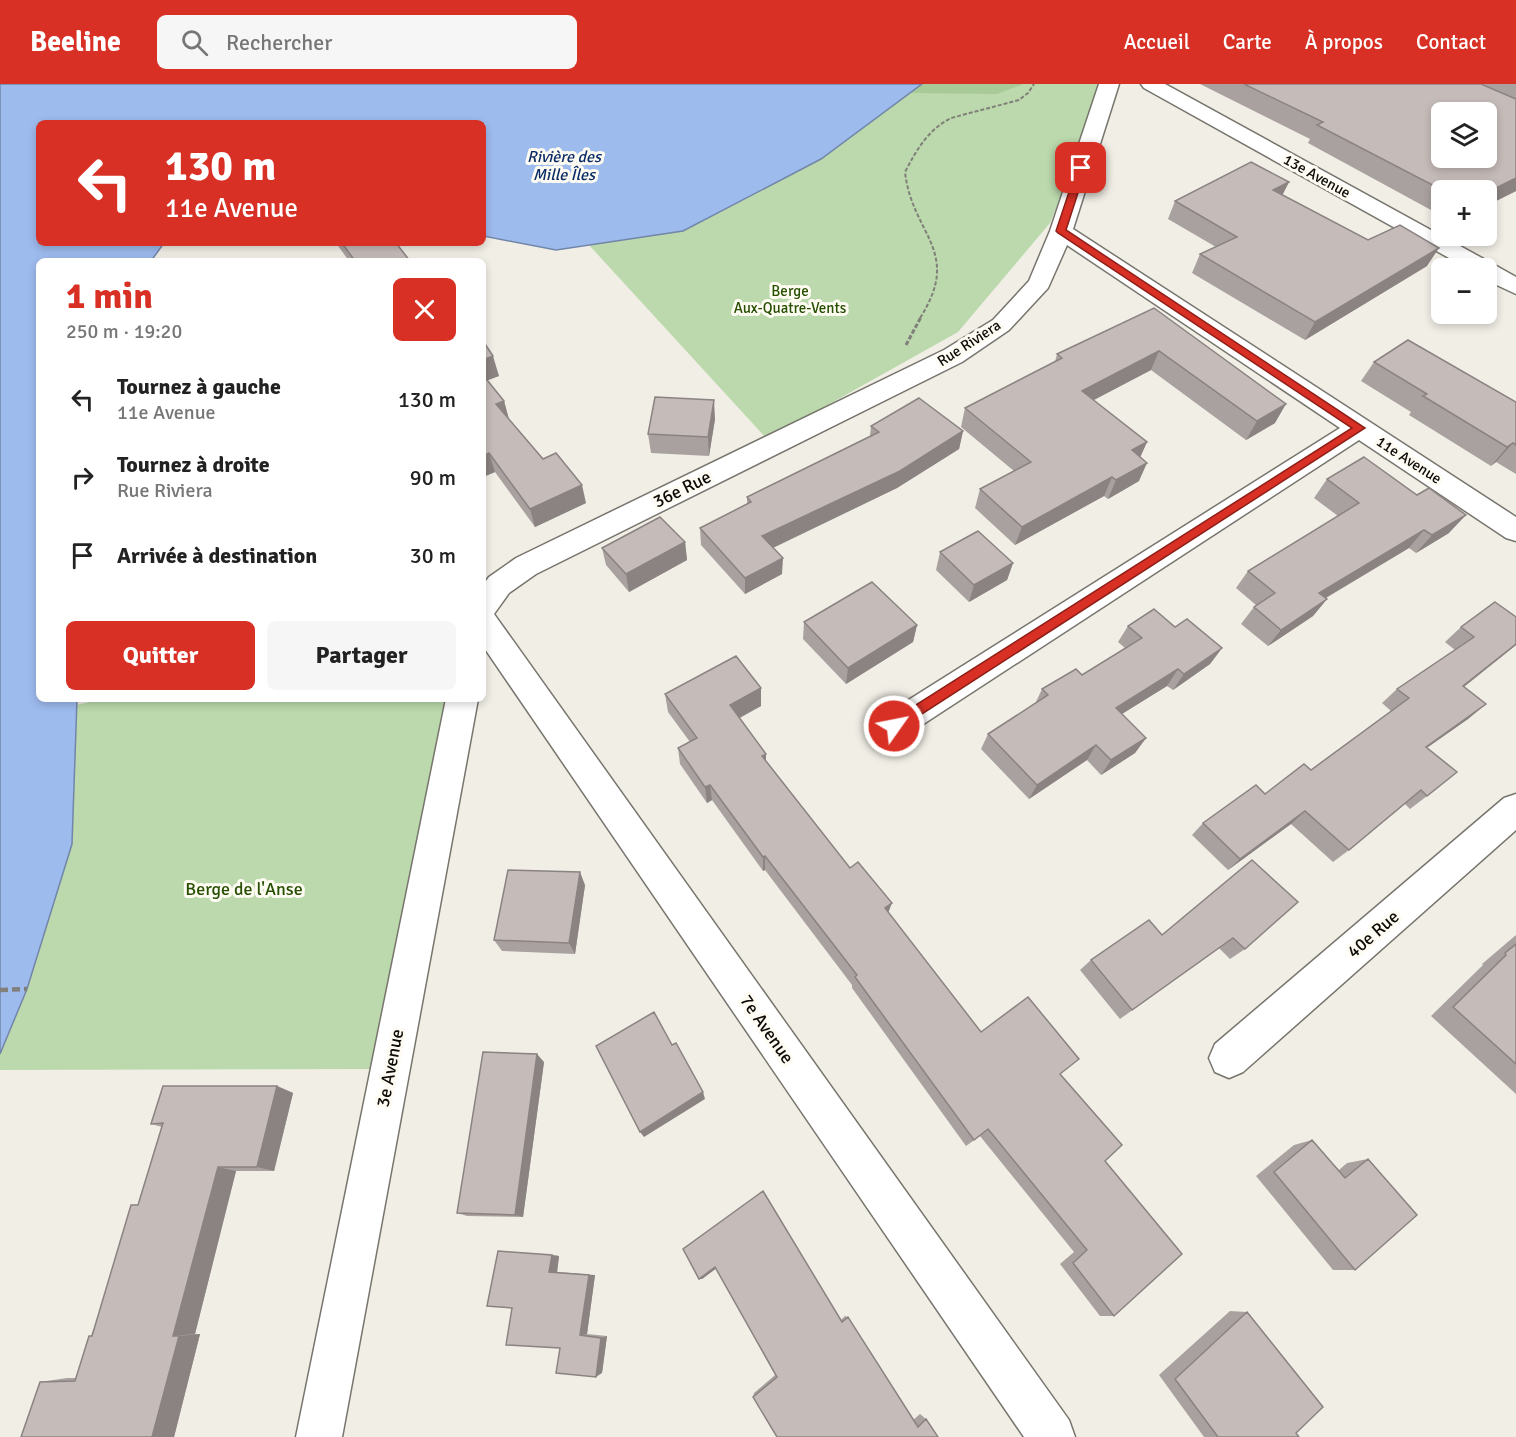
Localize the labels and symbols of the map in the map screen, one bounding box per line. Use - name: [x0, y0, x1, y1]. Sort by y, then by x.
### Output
- pin: [1055, 142, 1106, 193]
- water label: Rivière des Mille Îles: [527, 147, 603, 185]
- street label: 13e Avenue: [1280, 150, 1354, 202]
- park label: Berge Aux-Quatre-Vents: [734, 282, 847, 317]
- street label: Rue Riviera: [934, 316, 1004, 370]
- street label: 11e Avenue: [1373, 432, 1445, 488]
- street label: 36e Rue: [649, 466, 715, 512]
- position arrow: [862, 694, 926, 758]
- park label: Berge de l'Anse: [185, 878, 303, 900]
- street label: 40e Rue: [1343, 905, 1403, 963]
- street label: 7e Avenue: [735, 990, 799, 1068]
- street label: 3e Avenue: [372, 1027, 408, 1109]

